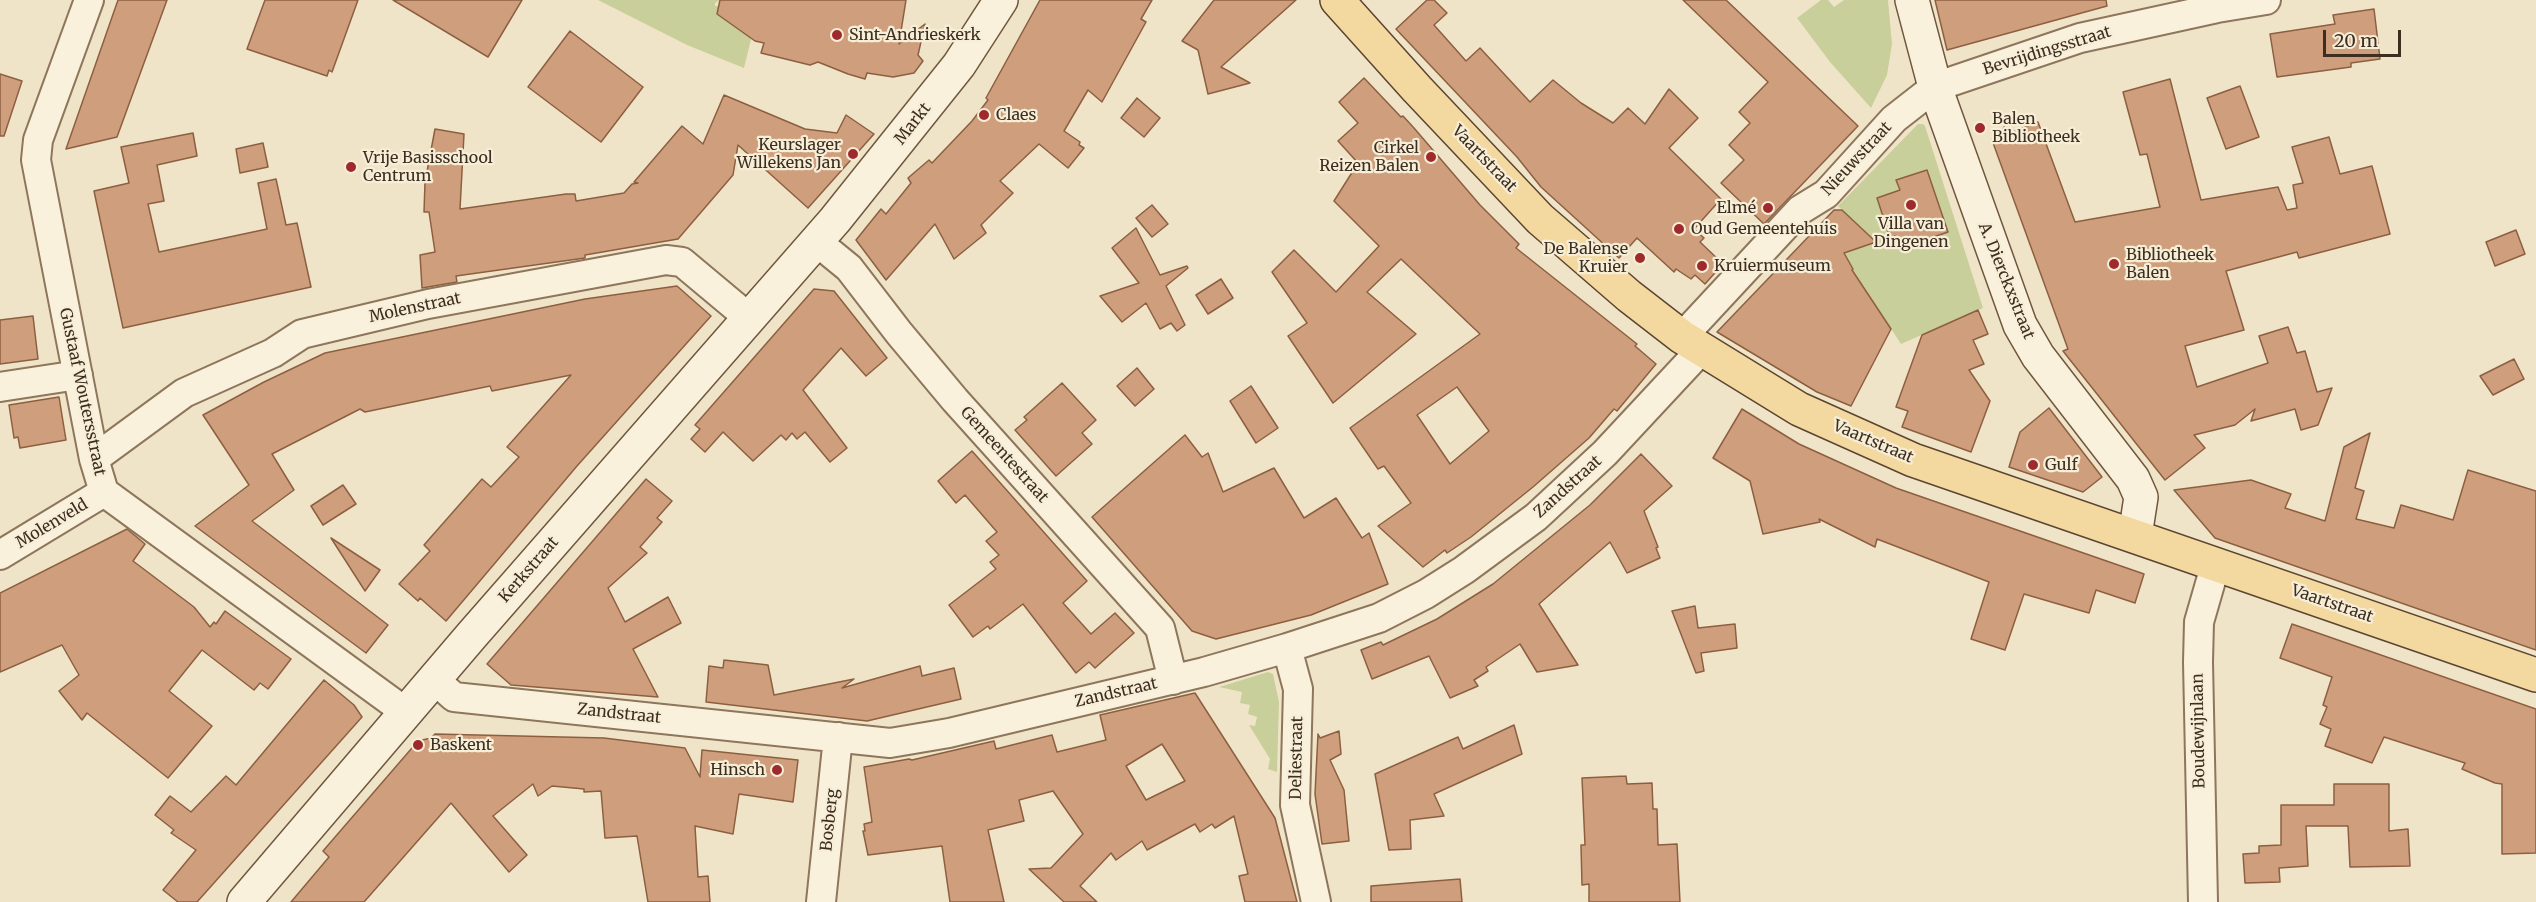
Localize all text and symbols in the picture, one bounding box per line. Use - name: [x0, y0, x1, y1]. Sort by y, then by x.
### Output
- scale bar: [2326, 18, 2404, 56]
- street label: Bevrijdingsstraat: [1981, 22, 2113, 80]
- place label: Sint-Andrieskerk: [849, 25, 981, 45]
- marker: Sint-Andrieskerk: [830, 28, 844, 42]
- text: 20 m: [2334, 29, 2378, 52]
- street label: Markt: [891, 99, 935, 149]
- place label: Claes: [996, 105, 1036, 125]
- marker: Claes: [977, 108, 991, 122]
- place label: Balen Bibliotheek: [1992, 109, 2080, 147]
- street label: Nieuwstraat: [1818, 118, 1896, 200]
- marker: Balen Bibliotheek: [1973, 121, 1987, 135]
- street label: Vaartstraat: [1447, 122, 1521, 196]
- place label: Keurslager Willekens Jan: [737, 135, 841, 173]
- place label: Cirkel Reizen Balen: [1319, 138, 1419, 176]
- marker: Keurslager Willekens Jan: [846, 147, 860, 161]
- place label: Vrije Basisschool Centrum: [363, 148, 493, 186]
- marker: Cirkel Reizen Balen: [1424, 150, 1438, 164]
- marker: Vrije Basisschool Centrum: [344, 160, 358, 174]
- place label: Elmé: [1716, 198, 1756, 218]
- marker: Villa van Dingenen: [1904, 198, 1918, 212]
- marker: Elmé: [1761, 201, 1775, 215]
- place label: Villa van Dingenen: [1873, 214, 1949, 252]
- place label: Oud Gemeentehuis: [1691, 219, 1837, 239]
- street label: A. Dierckxstraat: [1974, 220, 2038, 342]
- marker: Oud Gemeentehuis: [1672, 222, 1686, 236]
- place label: De Balense Kruier: [1543, 239, 1628, 277]
- place label: Bibliotheek Balen: [2126, 245, 2214, 283]
- marker: De Balense Kruier: [1633, 251, 1647, 265]
- place label: Kruiermuseum: [1714, 256, 1831, 276]
- marker: Bibliotheek Balen: [2107, 257, 2121, 271]
- marker: Kruiermuseum: [1695, 259, 1709, 273]
- street label: Molenstraat: [367, 289, 463, 327]
- street label: Gustaaf Woutersstraat: [55, 306, 109, 478]
- street label: Gemeentestraat: [956, 403, 1052, 507]
- street label: Vaartstraat: [1830, 417, 1916, 467]
- street label: Zandstraat: [1530, 452, 1606, 522]
- place label: Gulf: [2045, 455, 2078, 475]
- marker: Gulf: [2026, 458, 2040, 472]
- street label: Molenveld: [13, 495, 91, 553]
- street label: Kerkstraat: [495, 533, 563, 607]
- street label: Vaartstraat: [2289, 581, 2375, 627]
- street label: Boudewijnlaan: [2188, 673, 2210, 789]
- street label: Zandstraat: [1073, 674, 1159, 712]
- street label: Zandstraat: [576, 700, 662, 728]
- street label: Deliestraat: [1287, 716, 1307, 800]
- place label: Baskent: [430, 735, 492, 755]
- marker: Baskent: [411, 738, 425, 752]
- place label: Hinsch: [710, 760, 765, 780]
- marker: Hinsch: [770, 763, 784, 777]
- street label: Bosberg: [817, 788, 843, 852]

